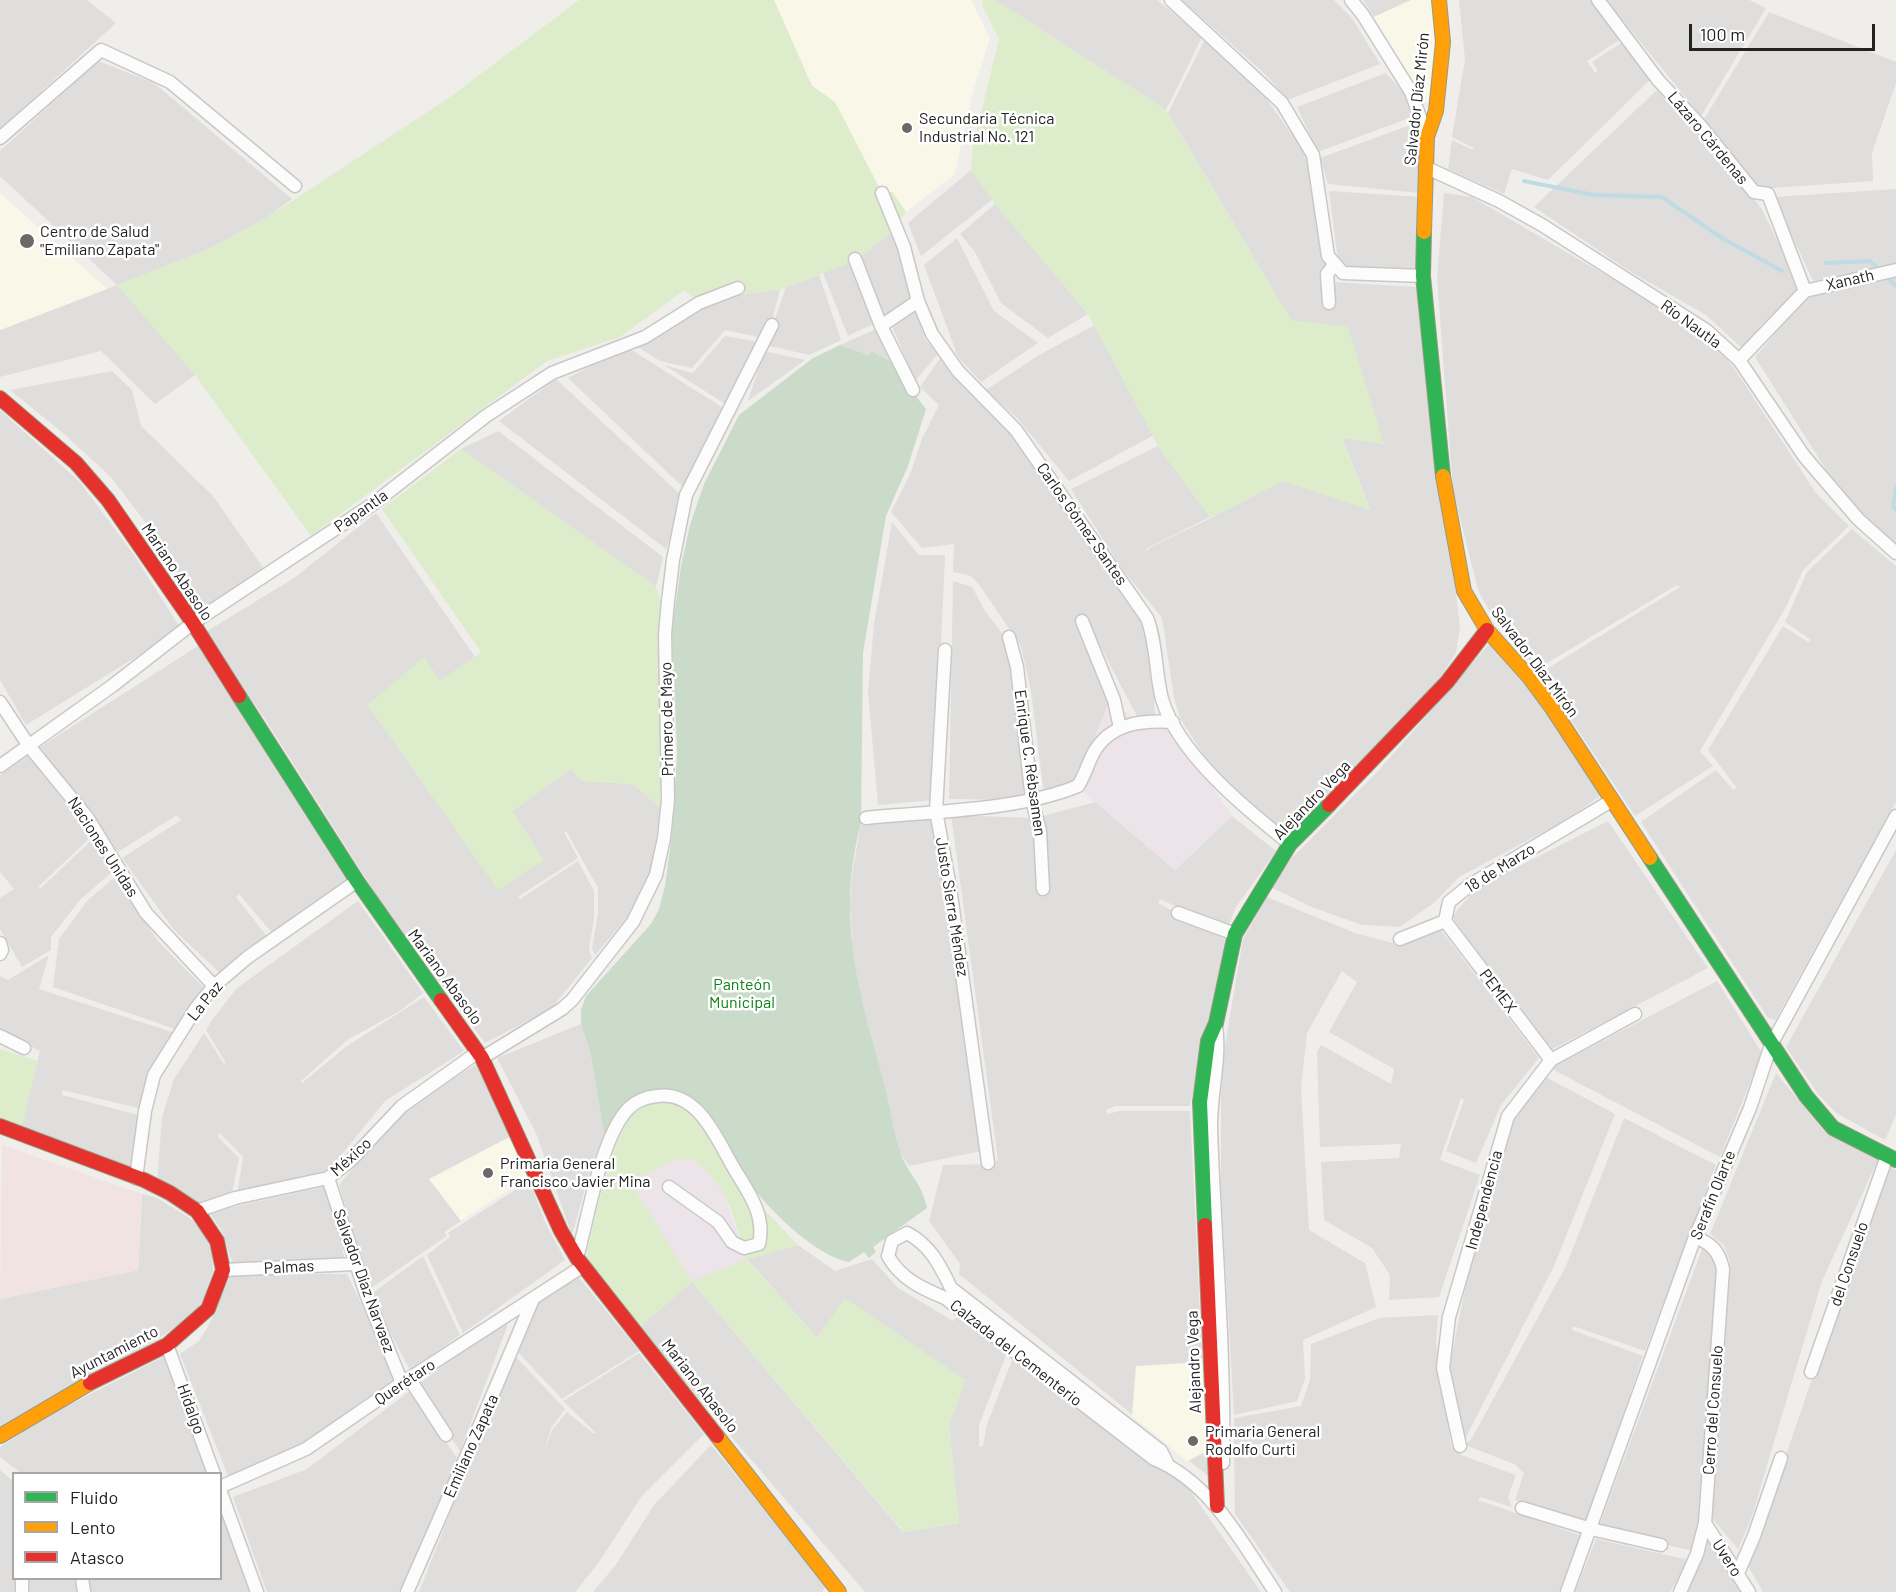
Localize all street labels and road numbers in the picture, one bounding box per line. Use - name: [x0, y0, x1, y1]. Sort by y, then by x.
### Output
- street label: Salvador Díaz Mirón: [1400, 32, 1434, 166]
- street label: Lázaro Cárdenas: [1664, 88, 1752, 188]
- street label: Xanath: [1824, 265, 1876, 295]
- street label: Río Nautla: [1657, 296, 1725, 352]
- street label: Carlos Gómez Santes: [1033, 459, 1131, 589]
- street label: Papantla: [331, 486, 391, 536]
- street label: Mariano Abasolo: [137, 520, 217, 624]
- street label: Salvador Díaz Mirón: [1487, 603, 1583, 721]
- street label: Primero de Mayo: [656, 662, 678, 776]
- street label: Enrique C. Rébsamen: [1010, 689, 1050, 837]
- street label: Alejandro Vega: [1269, 756, 1355, 844]
- street label: Naciones Unidas: [63, 793, 143, 901]
- street label: Justo Sierra Méndez: [932, 836, 972, 978]
- street label: 18 de Marzo: [1461, 839, 1539, 897]
- street label: Mariano Abasolo: [404, 925, 486, 1029]
- street label: PEMEX: [1475, 965, 1521, 1017]
- street label: La Paz: [183, 977, 227, 1025]
- street label: México: [327, 1134, 375, 1180]
- street label: Independencia: [1462, 1148, 1506, 1252]
- street label: Serafín Olarte: [1686, 1148, 1740, 1242]
- street label: Salvador Díaz Narvaez: [329, 1207, 399, 1355]
- street label: del Consuelo: [1826, 1219, 1872, 1309]
- street label: Palmas: [263, 1256, 315, 1278]
- street label: Calzada del Cementerio: [946, 1295, 1086, 1411]
- street label: Alejandro Vega: [1183, 1310, 1205, 1414]
- street label: Ayuntamiento: [67, 1322, 161, 1382]
- street label: Mariano Abasolo: [657, 1335, 743, 1437]
- street label: Cerro del Consuelo: [1699, 1344, 1727, 1476]
- street label: Querétaro: [371, 1355, 439, 1409]
- street label: Hidalgo: [173, 1381, 209, 1437]
- street label: Emiliano Zapata: [440, 1391, 502, 1501]
- street label: Uvero: [1708, 1536, 1746, 1580]

